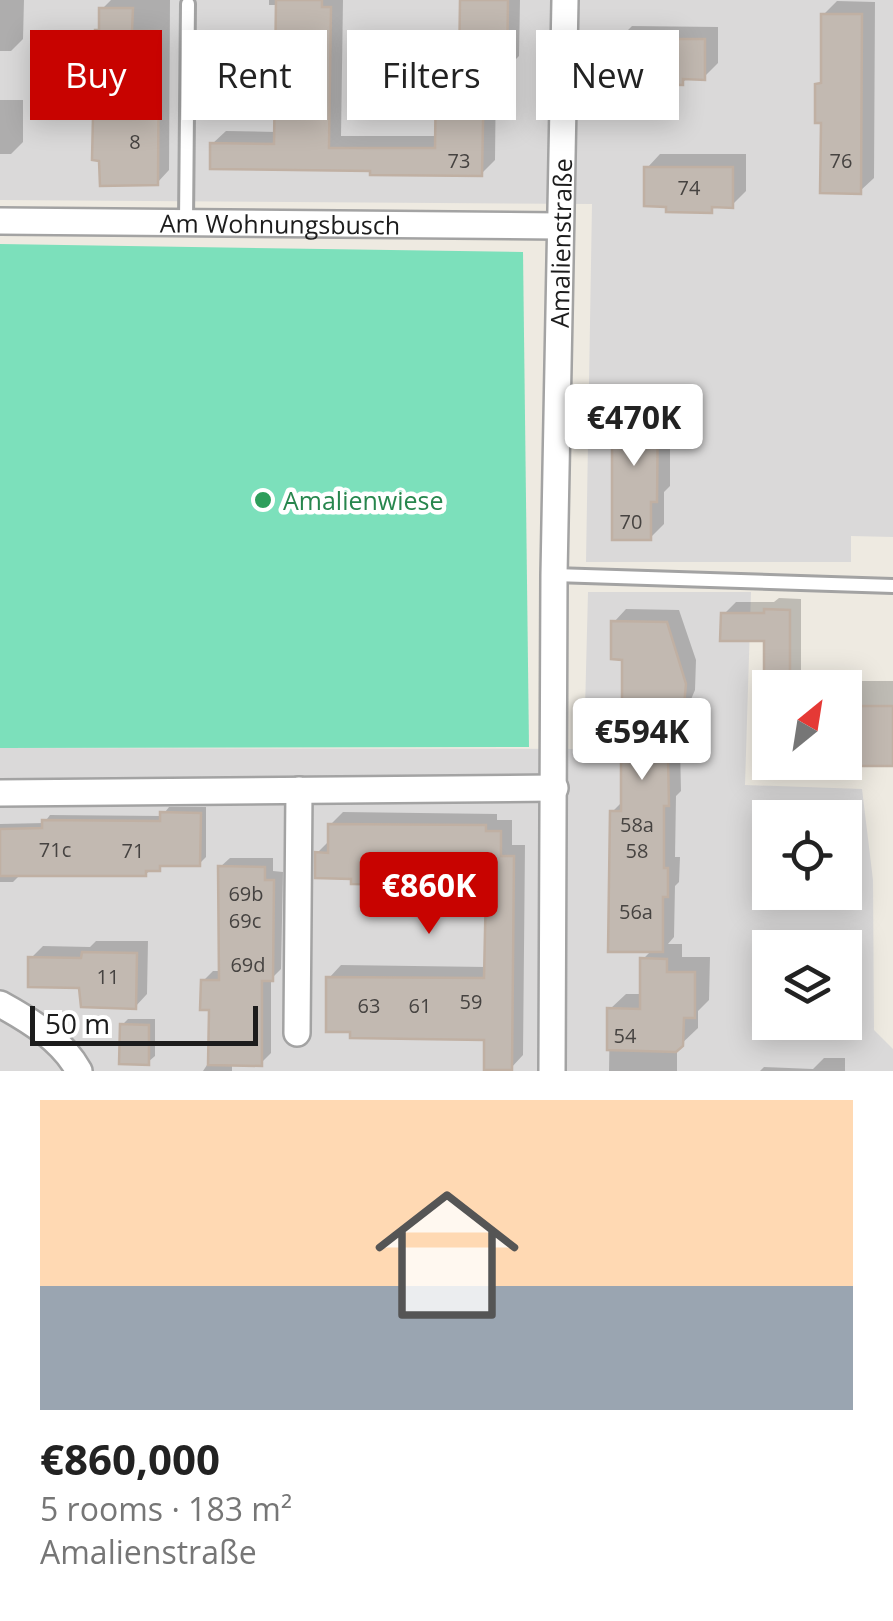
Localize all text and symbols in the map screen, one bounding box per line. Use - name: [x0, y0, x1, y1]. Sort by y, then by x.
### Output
- chip: Buy: [30, 30, 162, 120]
- chip: Rent: [182, 30, 327, 120]
- chip: Filters: [347, 30, 516, 120]
- chip: New: [536, 30, 679, 120]
- house number: 8: [129, 128, 141, 155]
- house number: 73: [448, 147, 470, 174]
- house number: 76: [830, 147, 852, 174]
- street label: Amalienstraße: [542, 158, 579, 328]
- house number: 74: [678, 174, 701, 201]
- street label: Am Wohnungsbusch: [160, 205, 400, 242]
- pin: €470K: [564, 384, 704, 469]
- text: €470K: [587, 395, 681, 438]
- place label: Amalienwiese: [283, 483, 444, 517]
- marker: Amalienwiese: [252, 489, 274, 511]
- house number: 70: [620, 508, 642, 535]
- north arrow: [752, 670, 862, 780]
- map controls: [752, 670, 862, 1040]
- pin: €594K: [572, 698, 712, 783]
- text: €594K: [595, 709, 689, 752]
- button: locate: [752, 800, 862, 910]
- house number: 58a: [620, 811, 654, 838]
- house number: 71c: [39, 836, 71, 863]
- house number: 71: [122, 837, 144, 864]
- house number: 58: [626, 837, 648, 864]
- pin: €860K: [359, 852, 499, 937]
- text: €860K: [382, 863, 476, 906]
- house number: 69b: [228, 880, 264, 907]
- house number: 56a: [619, 898, 653, 925]
- house number: 69c: [229, 907, 261, 934]
- button: layers: [752, 930, 862, 1040]
- house number: 69d: [230, 951, 266, 978]
- house number: 11: [97, 963, 119, 990]
- house number: 59: [460, 988, 482, 1015]
- house number: 63: [358, 992, 380, 1019]
- house number: 61: [409, 992, 431, 1019]
- scale bar: [30, 1001, 258, 1046]
- text: 50 m: [45, 1004, 110, 1042]
- house number: 54: [614, 1022, 637, 1049]
- icon: home: [357, 1165, 537, 1345]
- text: €860,000: [40, 1430, 220, 1487]
- text: 5 rooms · 183 m²: [40, 1487, 292, 1530]
- text: Amalienstraße: [40, 1530, 257, 1573]

